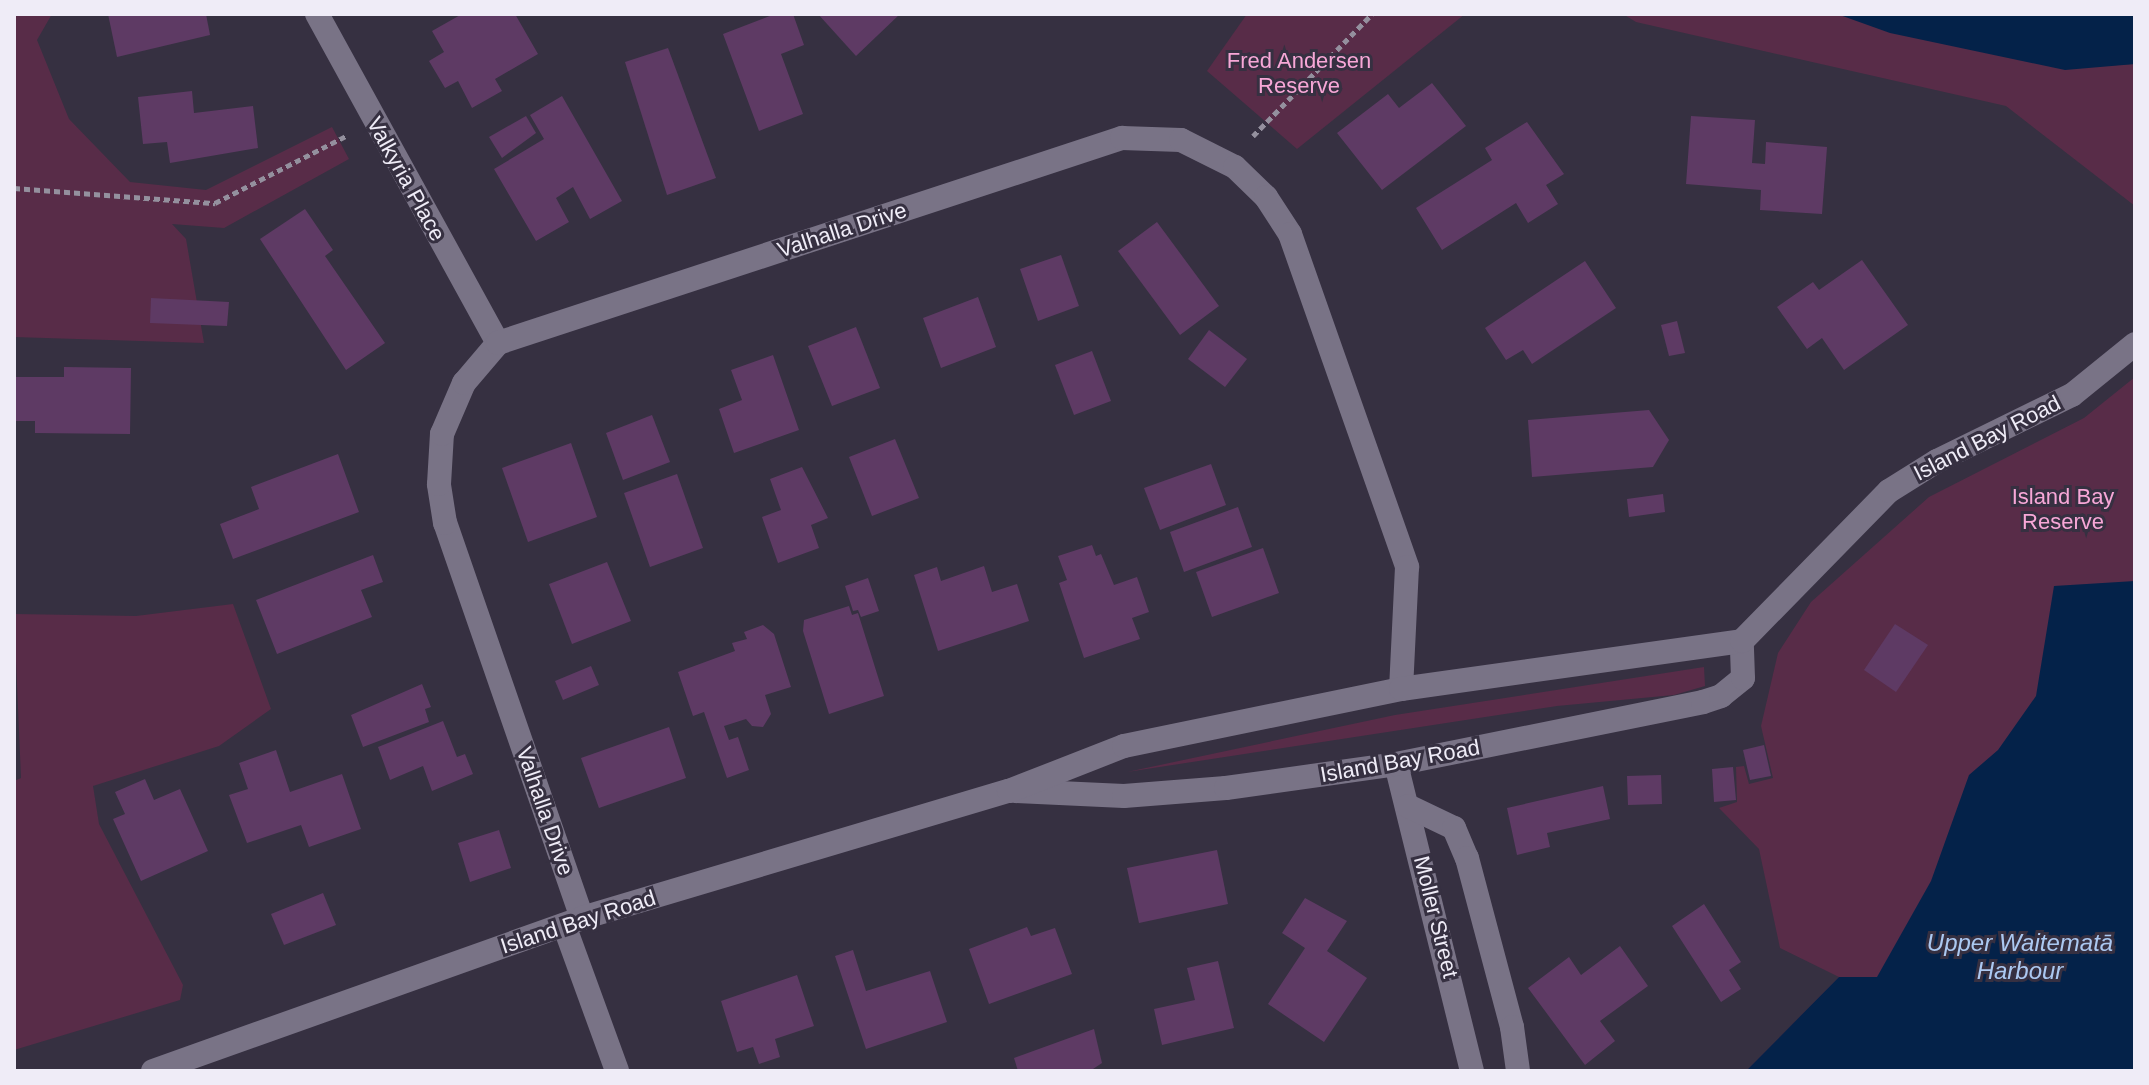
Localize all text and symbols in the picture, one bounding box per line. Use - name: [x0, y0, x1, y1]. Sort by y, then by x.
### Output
- park label: Fred Andersen Reserve: [1226, 47, 1372, 98]
- street label: Valkyria Place: [361, 112, 451, 246]
- street label: Valhalla Drive: [774, 197, 910, 263]
- street label: Island Bay Road: [1909, 390, 2065, 486]
- park label: Island Bay Reserve: [2012, 483, 2114, 534]
- street label: Island Bay Road: [1318, 734, 1482, 788]
- street label: Valhalla Drive: [511, 743, 579, 879]
- street label: Moller Street: [1408, 853, 1464, 981]
- street label: Island Bay Road: [497, 885, 659, 959]
- water label: Upper Waitematā Harbour: [1927, 929, 2113, 985]

